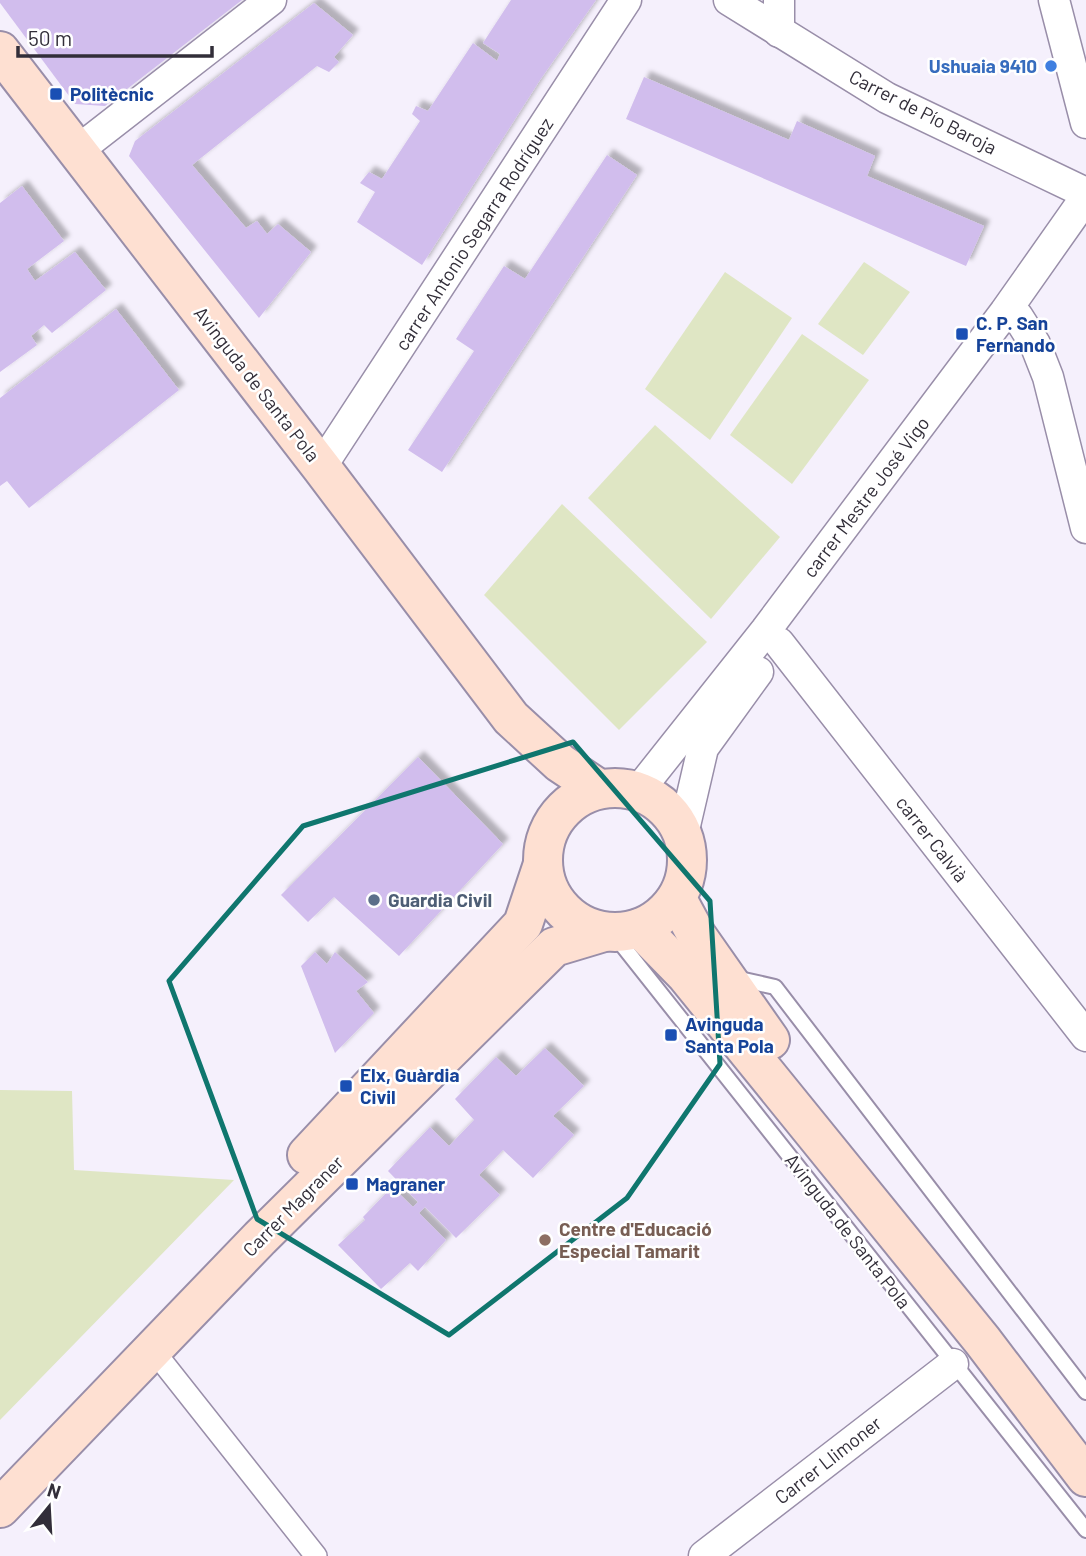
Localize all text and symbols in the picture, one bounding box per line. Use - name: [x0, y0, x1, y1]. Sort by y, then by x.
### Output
- scale bar: [18, 14, 212, 58]
- text: 50 m: [28, 25, 72, 50]
- place label: Ushuaia 9410: [929, 54, 1037, 77]
- marker: Ushuaia 9410: [1043, 58, 1059, 74]
- street label: Carrer de Pío Baroja: [846, 64, 1001, 159]
- place label: Politècnic: [70, 82, 154, 105]
- marker: Politècnic: [48, 86, 64, 102]
- street label: carrer Antonio Segarra Rodríguez: [390, 113, 558, 354]
- street label: Avinguda de Santa Pola: [190, 302, 325, 466]
- place label: C. P. San Fernando: [976, 311, 1055, 356]
- marker: C. P. San Fernando: [954, 326, 970, 342]
- street label: carrer Mestre José Vigo: [798, 412, 934, 582]
- street label: carrer Calvià: [892, 791, 973, 886]
- place label: Guardia Civil: [388, 888, 492, 911]
- marker: Guardia Civil: [366, 892, 382, 908]
- place label: Avinguda Santa Pola: [685, 1012, 774, 1057]
- marker: Avinguda Santa Pola: [663, 1027, 679, 1043]
- place label: Elx, Guàrdia Civil: [360, 1063, 459, 1108]
- marker: Elx, Guàrdia Civil: [338, 1078, 354, 1094]
- street label: Avinguda de Santa Pola: [781, 1149, 916, 1313]
- street label: Carrer Magraner: [238, 1150, 348, 1261]
- place label: Magraner: [366, 1172, 446, 1195]
- marker: Magraner: [344, 1176, 360, 1192]
- place label: Centre d'Educació Especial Tamarit: [559, 1217, 712, 1262]
- marker: Centre d'Educació Especial Tamarit: [537, 1232, 553, 1248]
- street label: Carrer Llimoner: [770, 1411, 886, 1508]
- north arrow: [14, 1472, 84, 1542]
- text: N: [45, 1477, 64, 1503]

